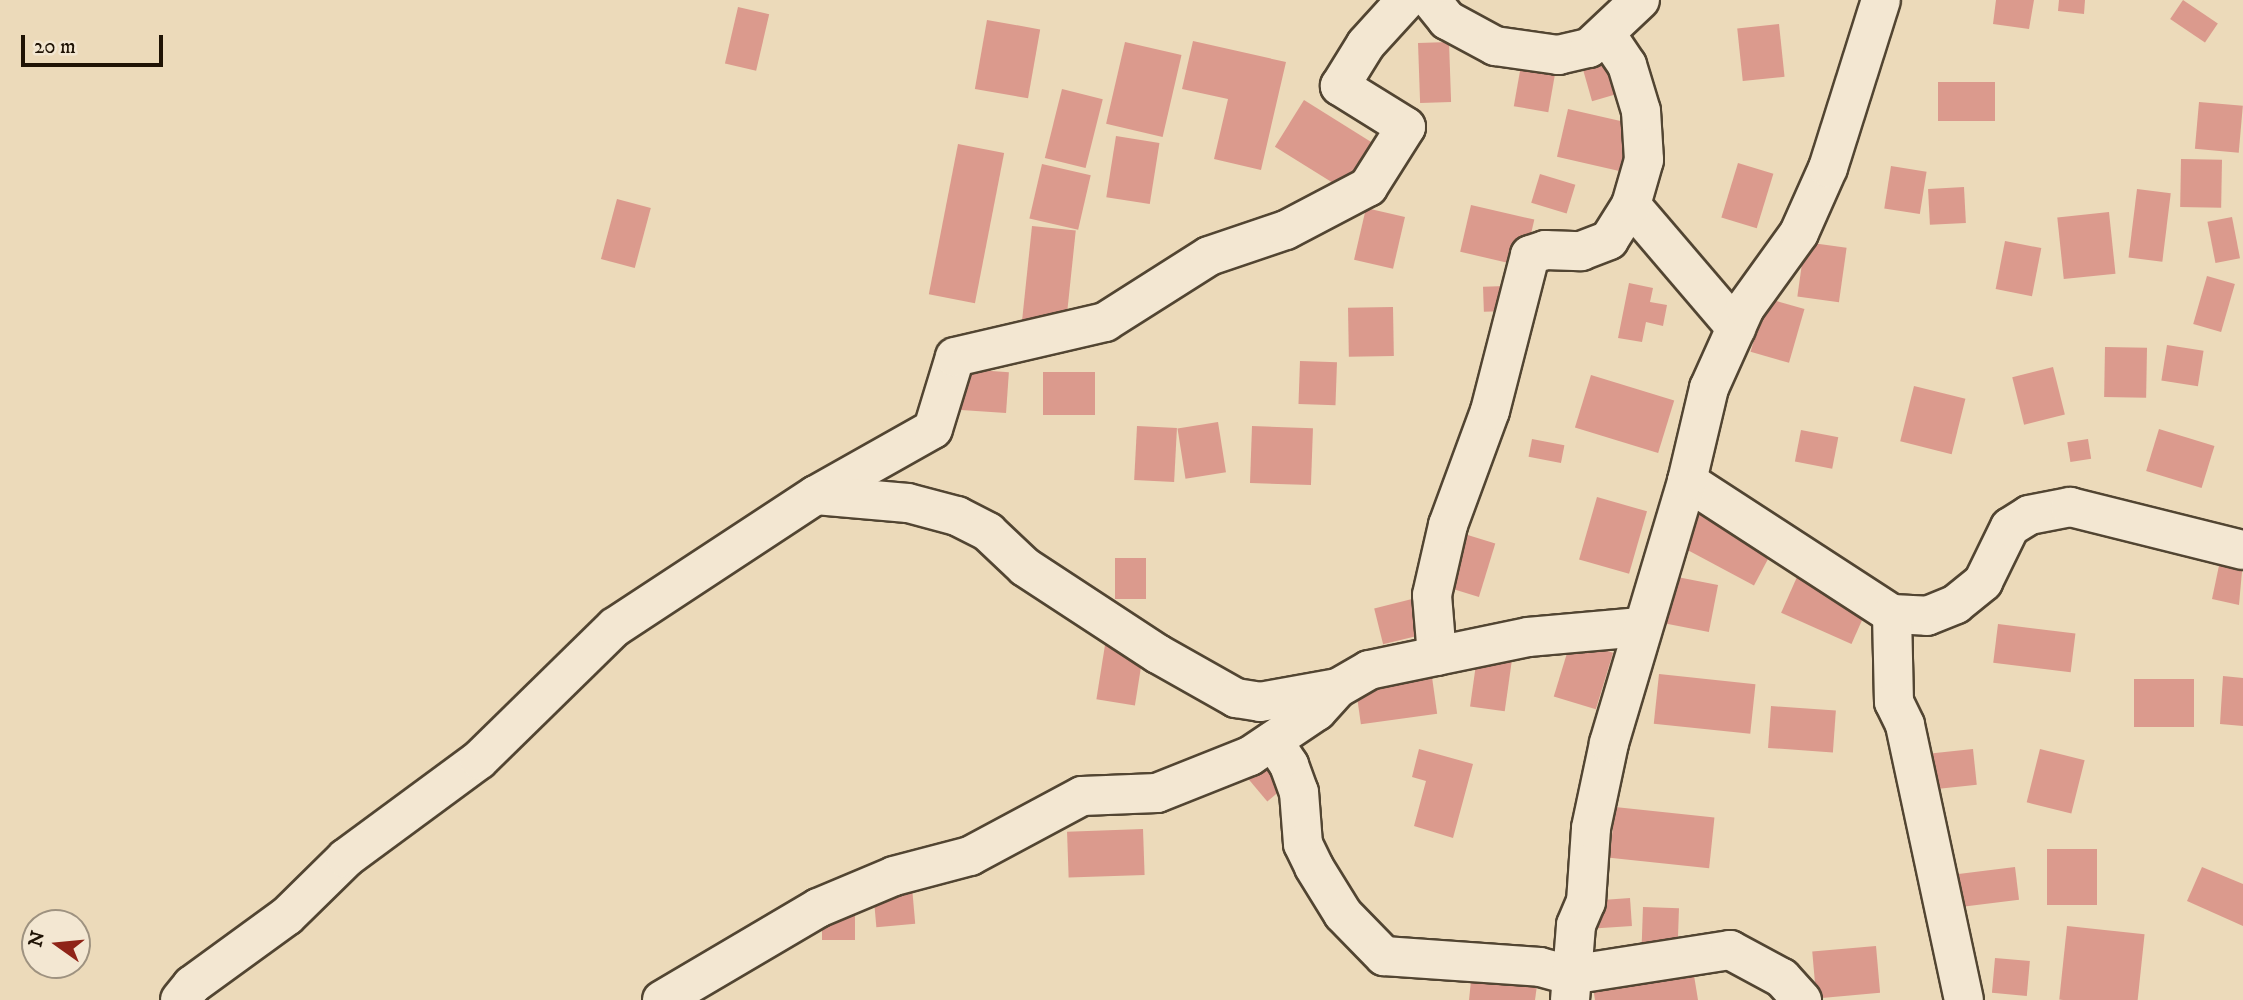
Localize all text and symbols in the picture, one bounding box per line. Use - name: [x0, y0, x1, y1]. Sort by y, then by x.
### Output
- scale bar: [24, 21, 166, 65]
- text: 20 m: [34, 34, 76, 60]
- north arrow: [21, 909, 91, 979]
- text: N: [24, 928, 50, 949]

